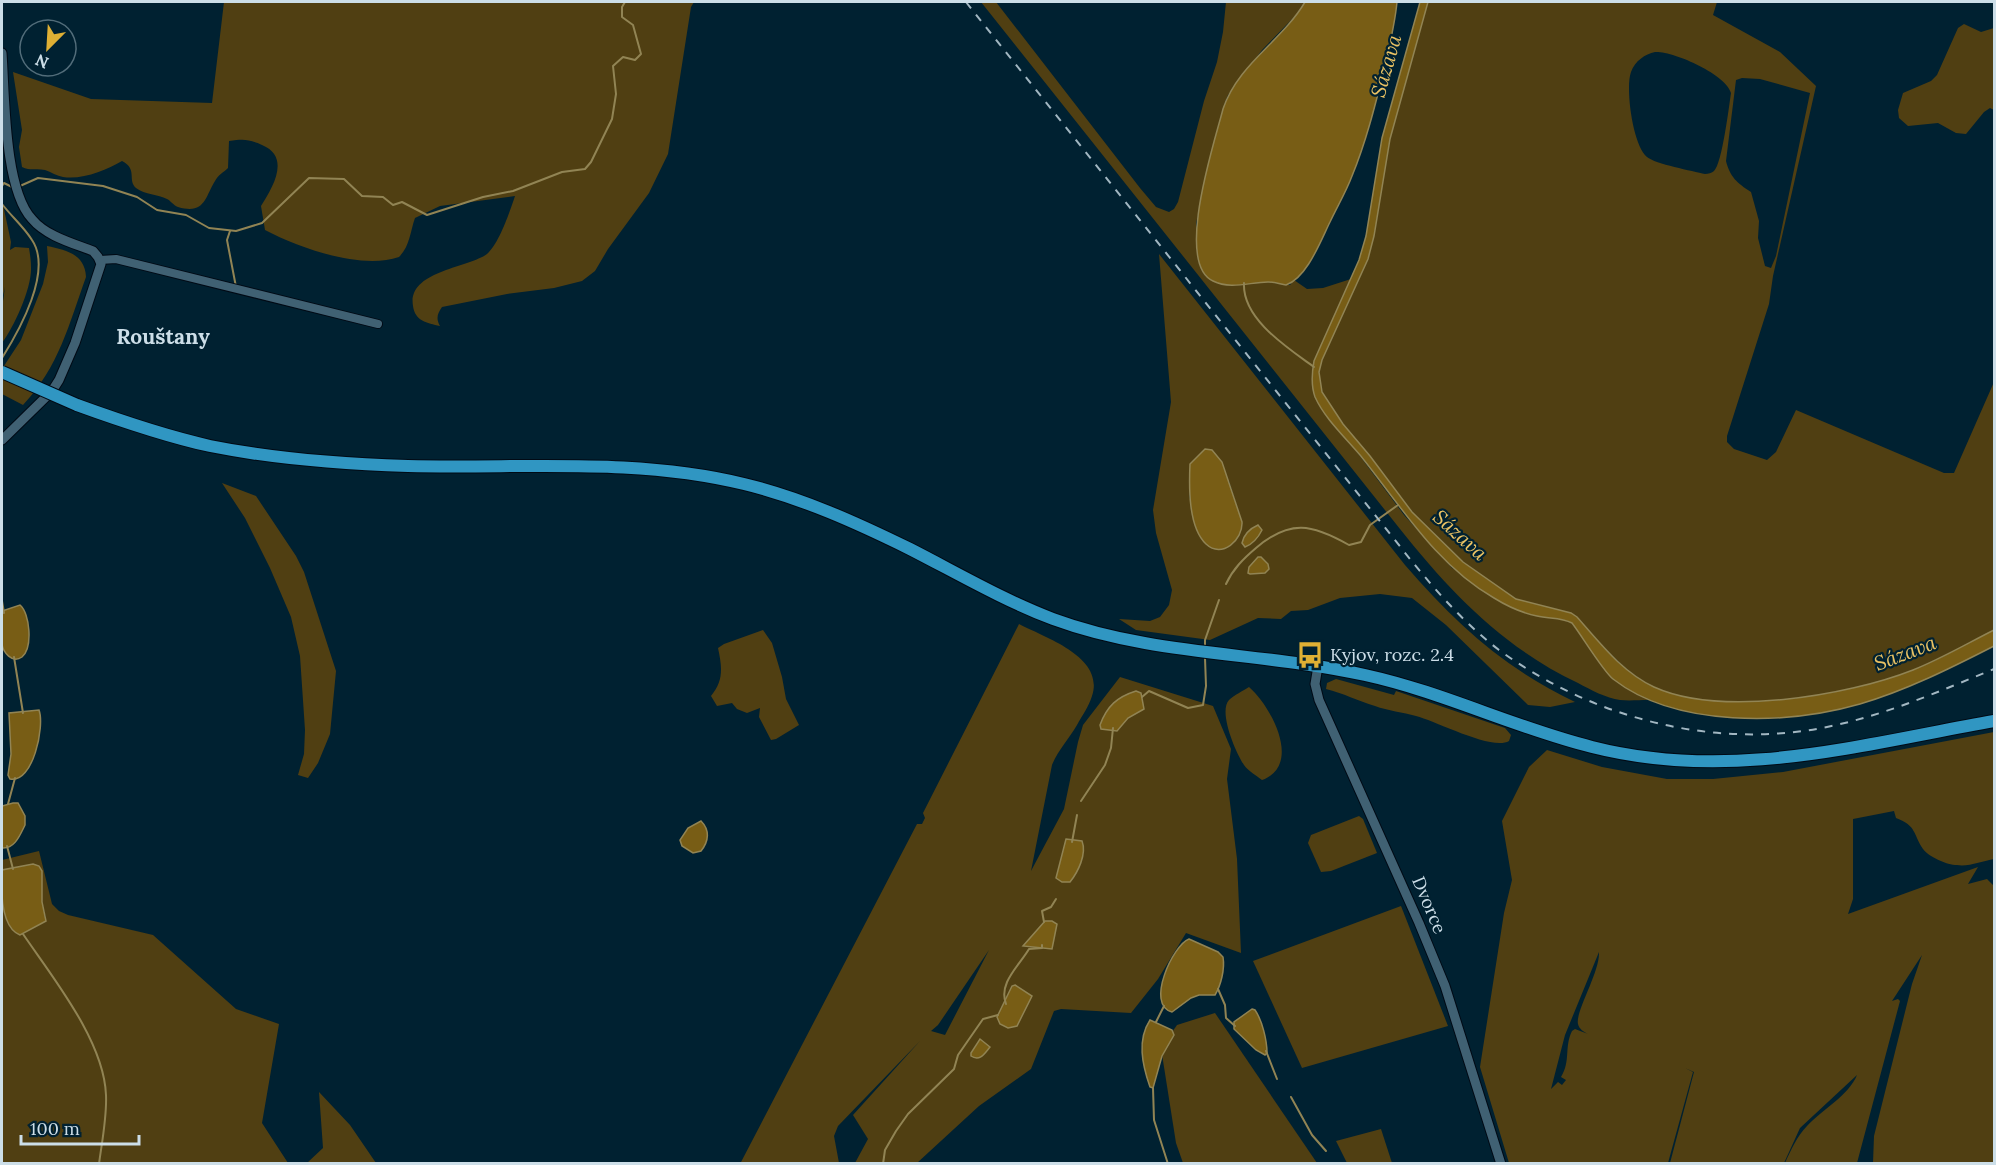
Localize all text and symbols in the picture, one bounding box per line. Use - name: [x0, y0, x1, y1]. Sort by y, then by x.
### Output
- north arrow: [18, 18, 78, 78]
- water label: Sázava: [1365, 32, 1406, 100]
- text: N: [32, 50, 52, 73]
- district label: Rouštany: [116, 323, 210, 350]
- water label: Sázava: [1428, 504, 1493, 565]
- water label: Sázava: [1870, 629, 1939, 676]
- bus stop icon: Kyjov, rozc. 2.4: [1295, 640, 1325, 670]
- place label: Kyjov, rozc. 2.4: [1330, 643, 1454, 666]
- street label: Dvorce: [1407, 873, 1452, 937]
- scale bar: [21, 1108, 140, 1146]
- text: 100 m: [30, 1117, 80, 1140]

